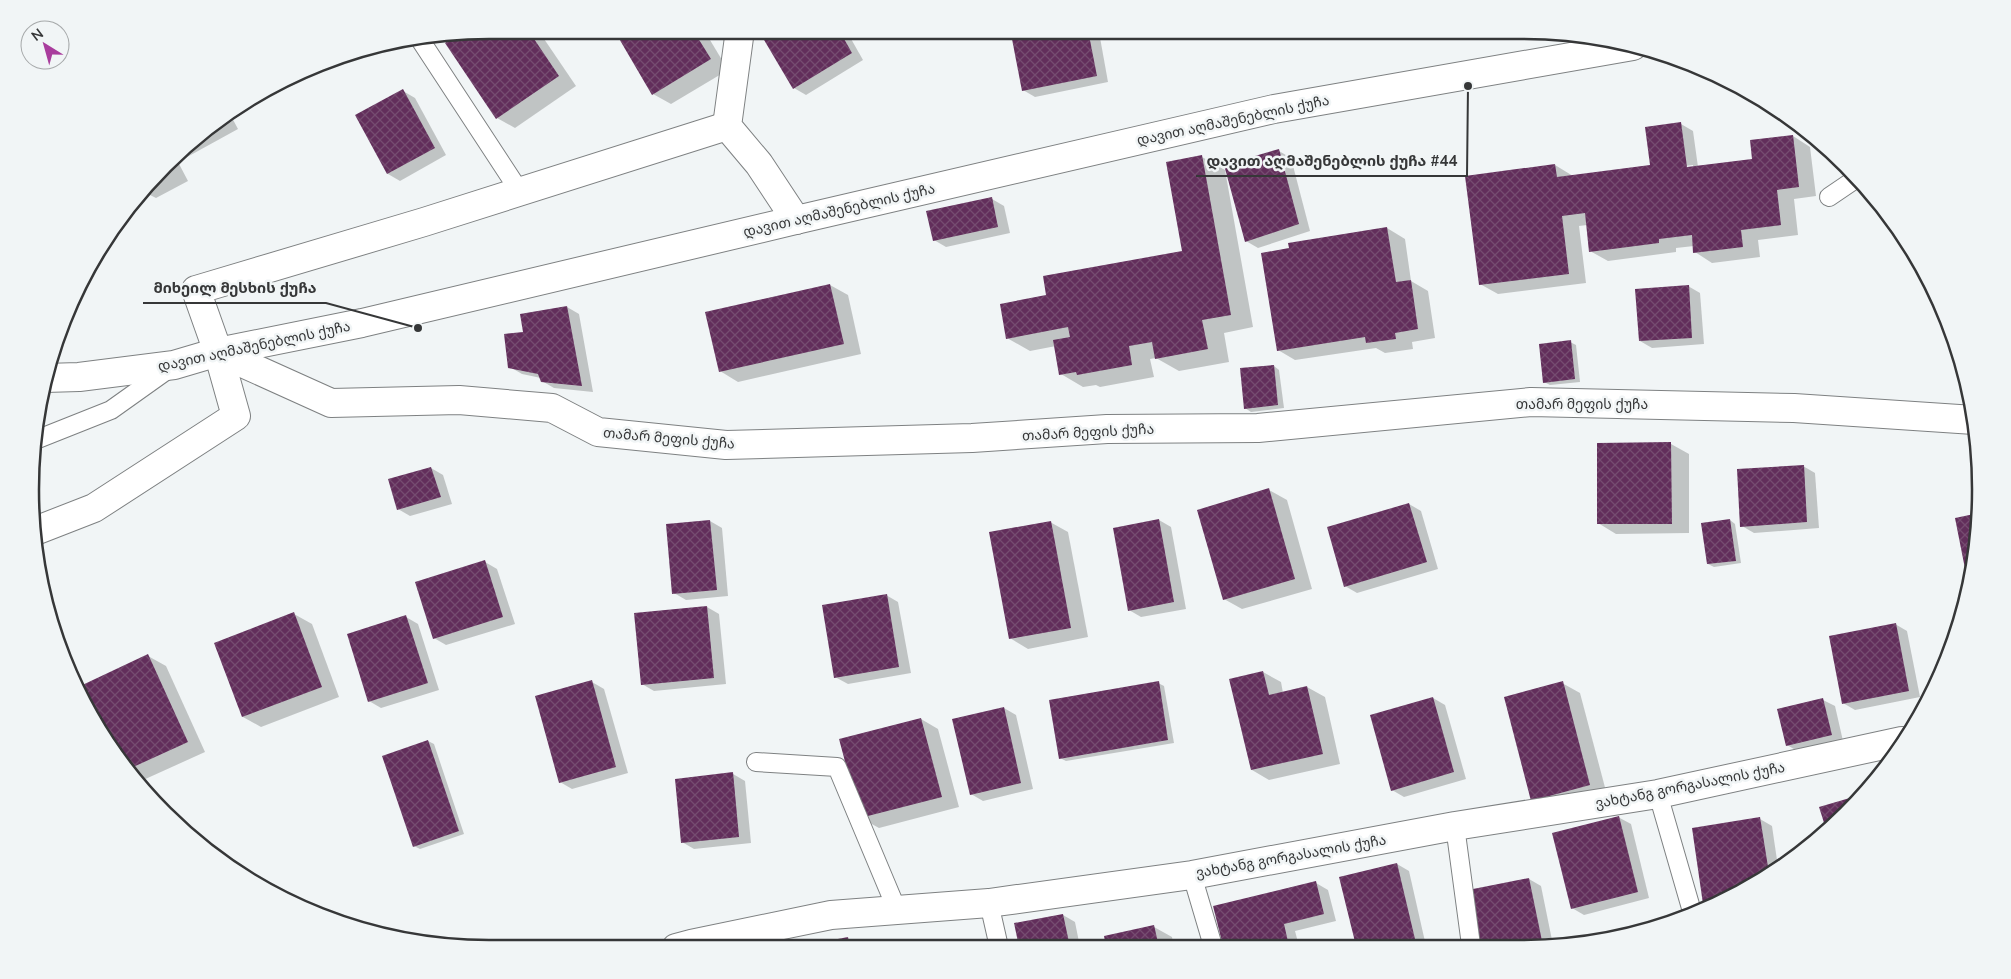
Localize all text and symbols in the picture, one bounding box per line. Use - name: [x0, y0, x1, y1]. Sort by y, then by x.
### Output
- north arrow: [20, 20, 70, 70]
- text: N: [28, 24, 47, 46]
- street label: დავით აღმაშენებლის ქუჩა: [1135, 91, 1331, 150]
- callout: დავით აღმაშენებლის ქუჩა #44: [1196, 146, 1467, 176]
- text: დავით აღმაშენებლის ქუჩა #44: [1207, 151, 1457, 171]
- street label: დავით აღმაშენებლის ქუჩა: [741, 179, 937, 242]
- callout: მიხეილ მესხის ქუჩა: [143, 273, 326, 303]
- text: მიხეილ მესხის ქუჩა: [153, 278, 317, 298]
- street label: დავით აღმაშენებლის ქუჩა: [156, 317, 352, 376]
- street label: თამარ მეფის ქუჩა: [1516, 395, 1648, 414]
- street label: თამარ მეფის ქუჩა: [1021, 420, 1155, 445]
- street label: თამარ მეფის ქუჩა: [602, 423, 736, 454]
- street label: ვახტანგ გორგასალის ქუჩა: [1594, 758, 1787, 813]
- street label: ვახტანგ გორგასალის ქუჩა: [1194, 830, 1388, 883]

